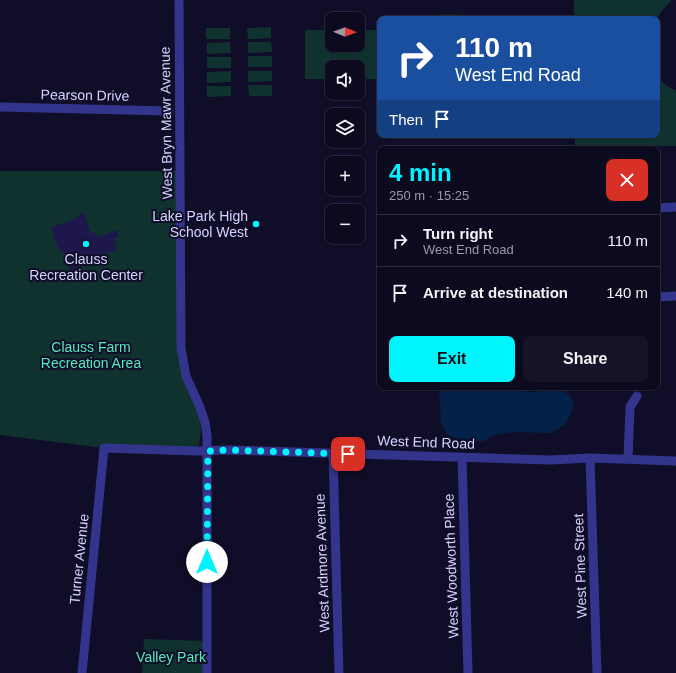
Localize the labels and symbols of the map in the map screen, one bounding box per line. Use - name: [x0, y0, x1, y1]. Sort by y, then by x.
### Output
- north arrow: [325, 12, 365, 52]
- street label: West Bryn Mawr Avenue: [157, 46, 175, 200]
- street label: Pearson Drive: [41, 86, 130, 104]
- place label: Lake Park High School West: [152, 208, 248, 240]
- marker: Lake Park High School West: [251, 219, 261, 229]
- marker: Clauss Recreation Center: [81, 239, 91, 249]
- place label: Clauss Recreation Center: [29, 251, 143, 283]
- park label: Clauss Farm Recreation Area: [41, 339, 141, 371]
- street label: West End Road: [377, 432, 475, 452]
- pin: [331, 437, 365, 471]
- street label: West Ardmore Avenue: [312, 493, 332, 633]
- street label: West Woodworth Place: [440, 493, 462, 639]
- street label: Turner Avenue: [66, 513, 92, 605]
- street label: West Pine Street: [570, 513, 590, 619]
- position arrow: [186, 541, 228, 583]
- park label: Valley Park: [136, 649, 207, 665]

